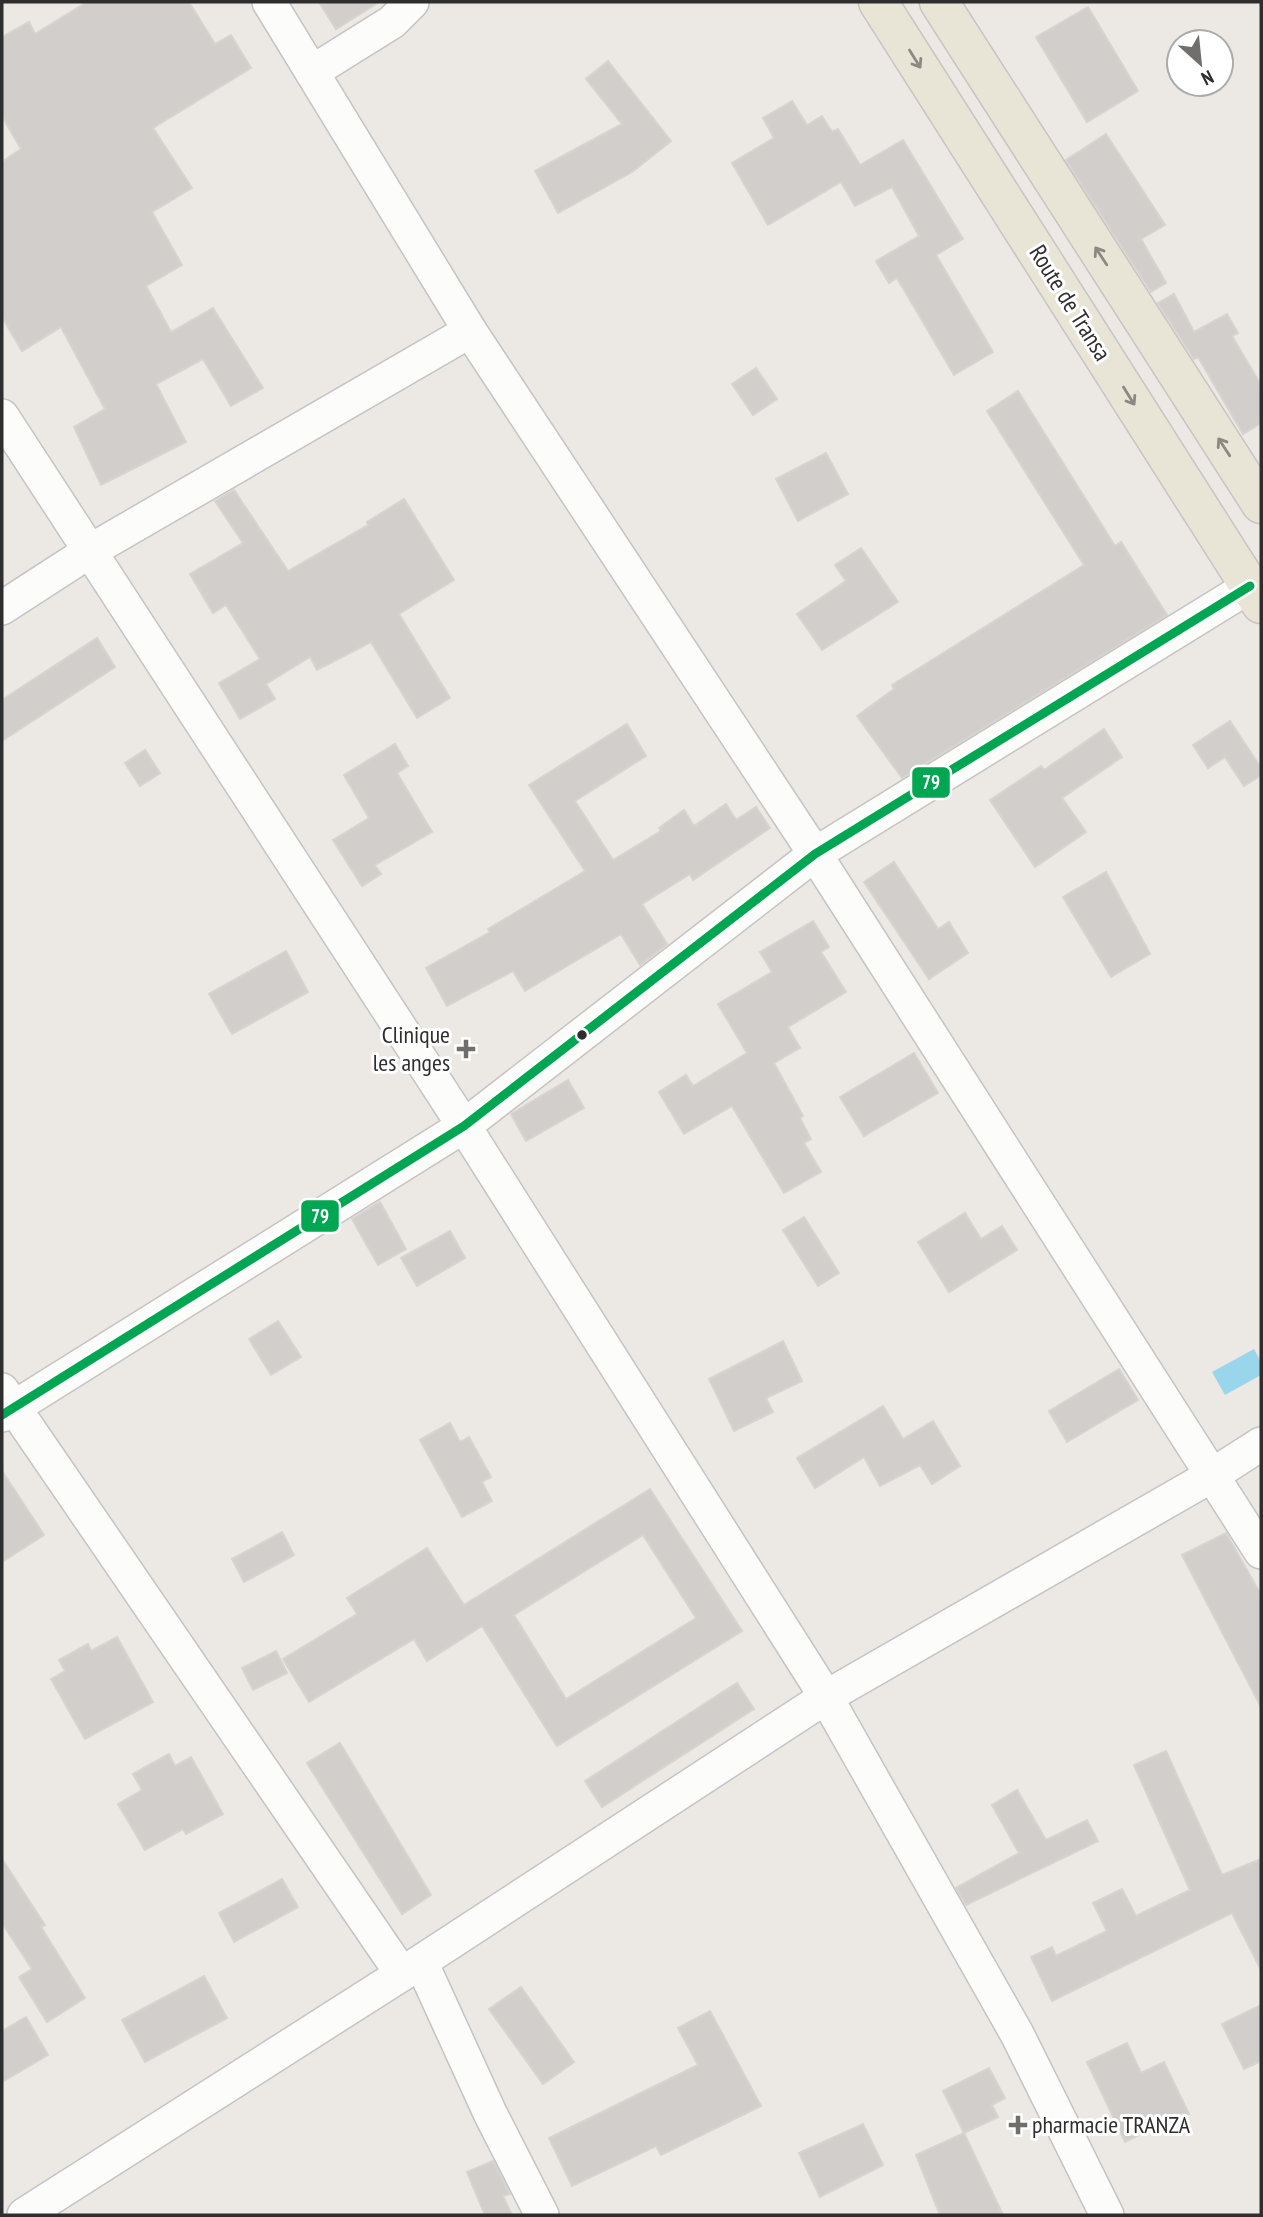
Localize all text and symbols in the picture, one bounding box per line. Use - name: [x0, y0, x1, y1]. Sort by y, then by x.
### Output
- north arrow: [1165, 28, 1235, 98]
- one-way arrow: [908, 49, 922, 69]
- text: N: [1198, 65, 1218, 91]
- street label: Route de Transa: [1023, 239, 1118, 366]
- one-way arrow: [1094, 246, 1108, 266]
- one-way arrow: [1121, 386, 1136, 405]
- one-way arrow: [1217, 438, 1232, 457]
- line badge: 79: [911, 766, 951, 799]
- text: 79: [922, 770, 940, 794]
- place label: Clinique les anges: [373, 1019, 450, 1078]
- unlabelled marker: [575, 1028, 589, 1042]
- marker: Clinique les anges: [456, 1039, 476, 1059]
- line badge: 79: [300, 1199, 340, 1233]
- text: 79: [311, 1204, 329, 1228]
- place label: pharmacie TRANZA: [1032, 2109, 1191, 2140]
- marker: pharmacie TRANZA: [1010, 2117, 1026, 2133]

